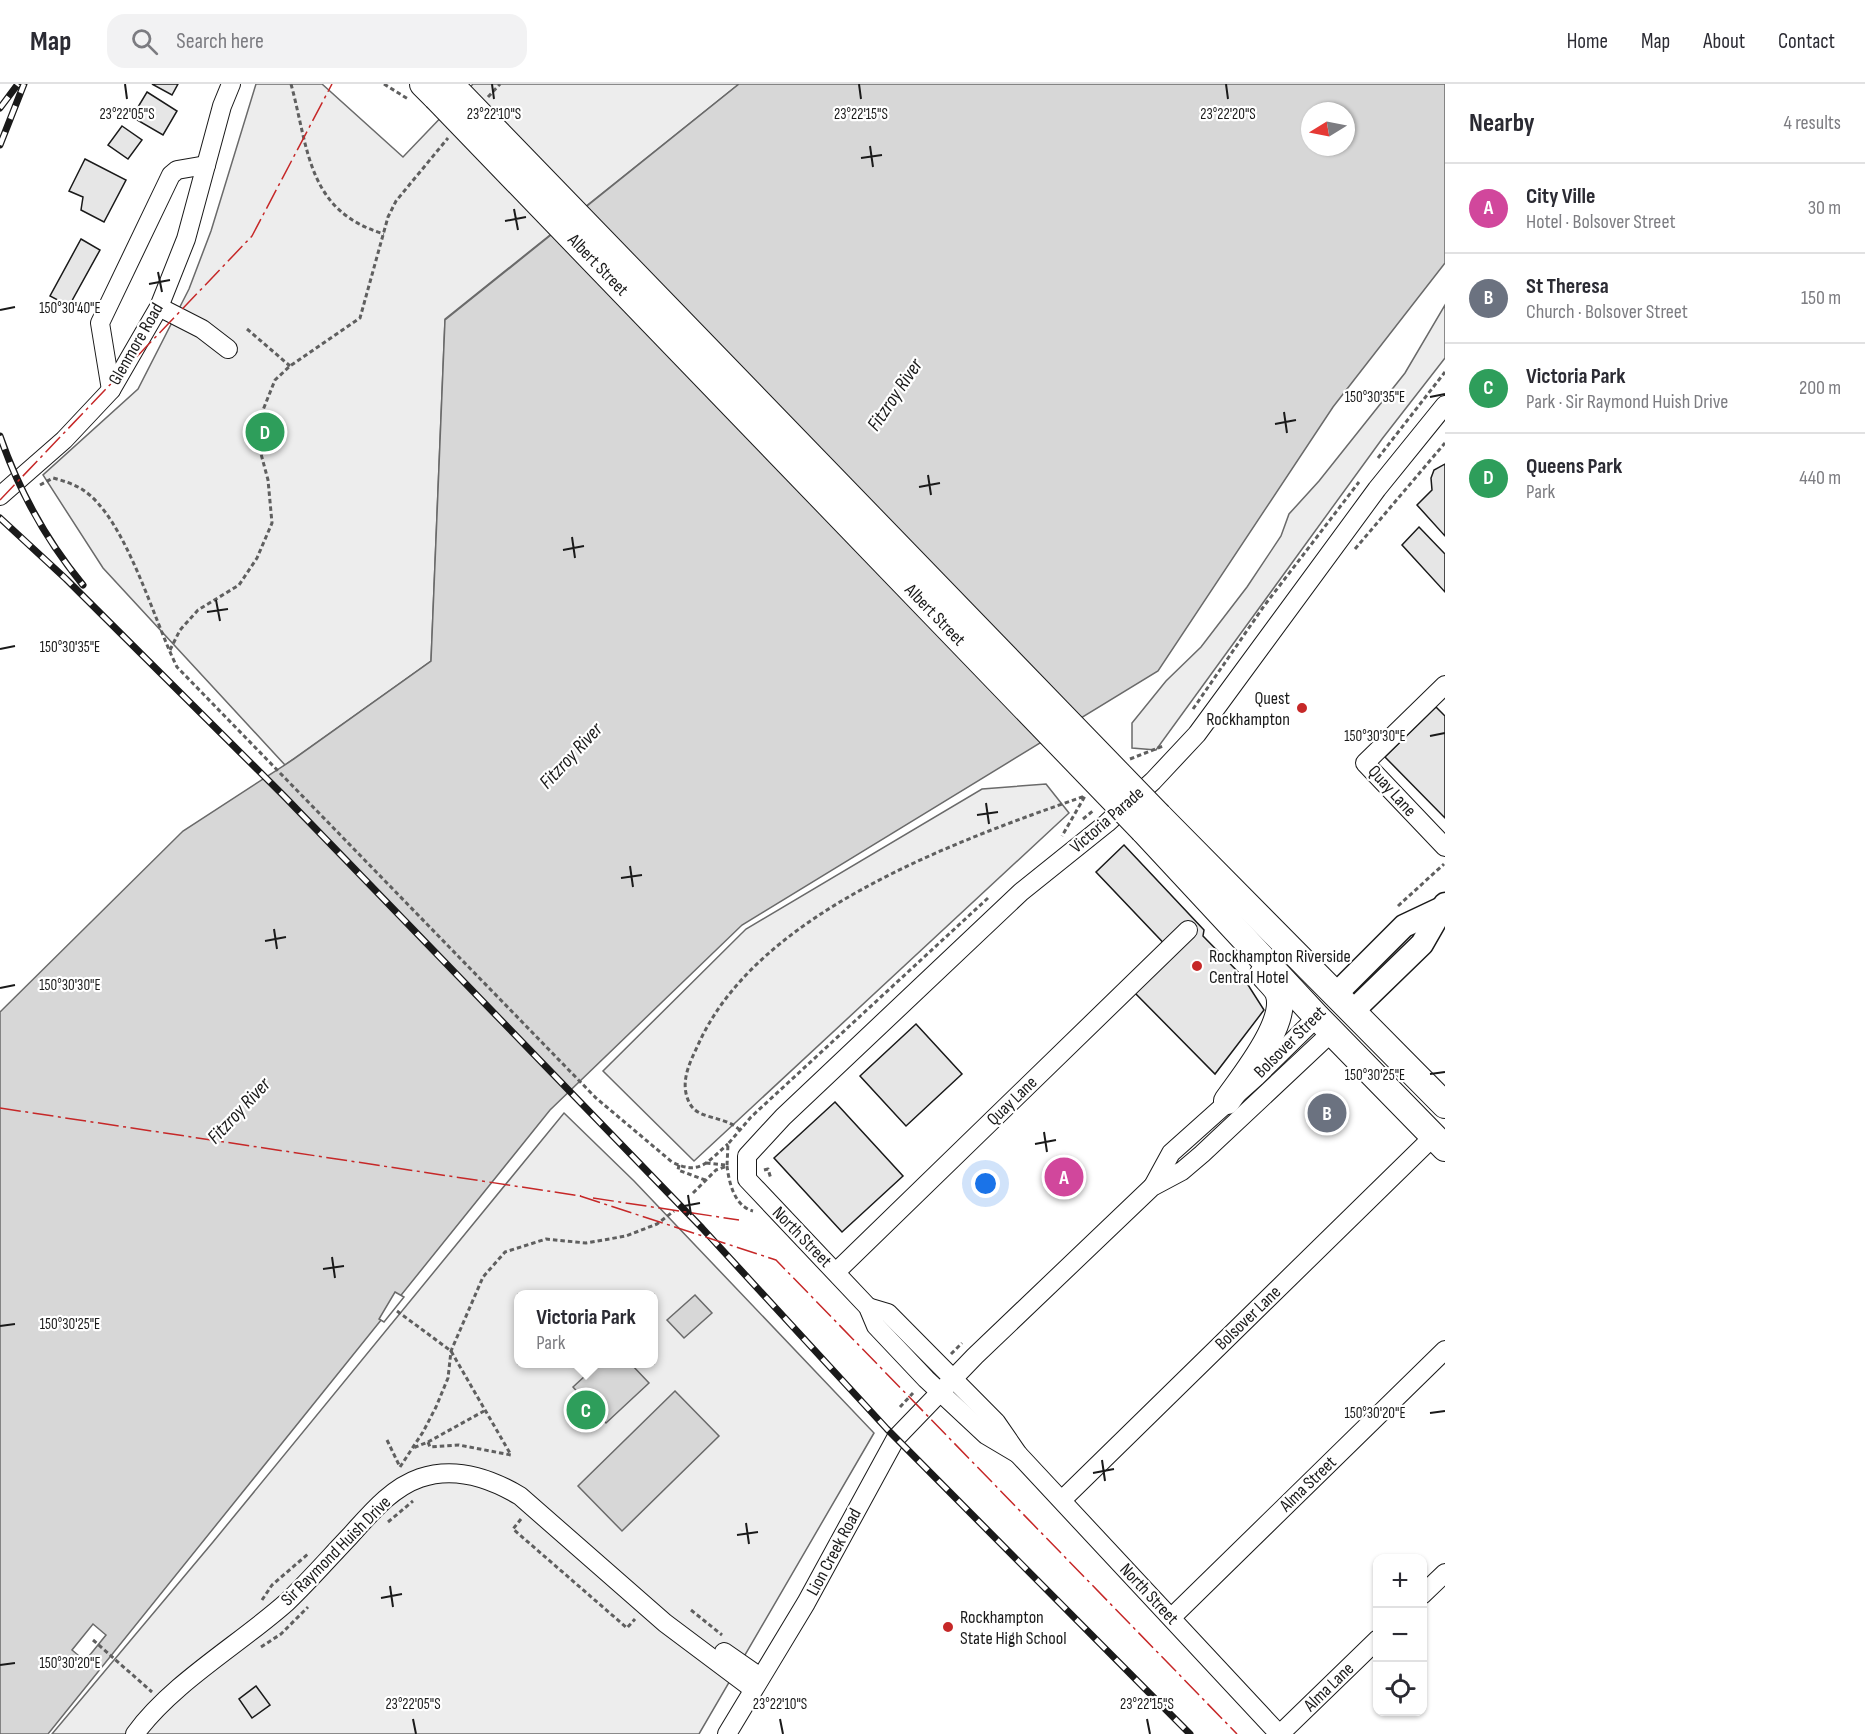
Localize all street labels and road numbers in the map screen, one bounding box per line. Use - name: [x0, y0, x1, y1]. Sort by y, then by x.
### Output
- street label: Albert Street: [563, 229, 633, 301]
- street label: Glenmore Road: [104, 299, 168, 389]
- street label: Albert Street: [900, 579, 970, 651]
- street label: Quay Lane: [1364, 761, 1420, 821]
- street label: Victoria Parade: [1066, 782, 1148, 858]
- street label: Bolsover Street: [1250, 1001, 1331, 1082]
- street label: Quay Lane: [983, 1072, 1041, 1130]
- street label: North Street: [768, 1202, 836, 1272]
- street label: Bolsover Lane: [1211, 1282, 1285, 1354]
- street label: Alma Street: [1275, 1452, 1341, 1517]
- street label: Sir Raymond Huish Drive: [277, 1492, 395, 1610]
- street label: Lion Creek Road: [802, 1505, 866, 1599]
- street label: North Street: [1115, 1559, 1183, 1629]
- street label: Alma Lane: [1299, 1658, 1358, 1716]

